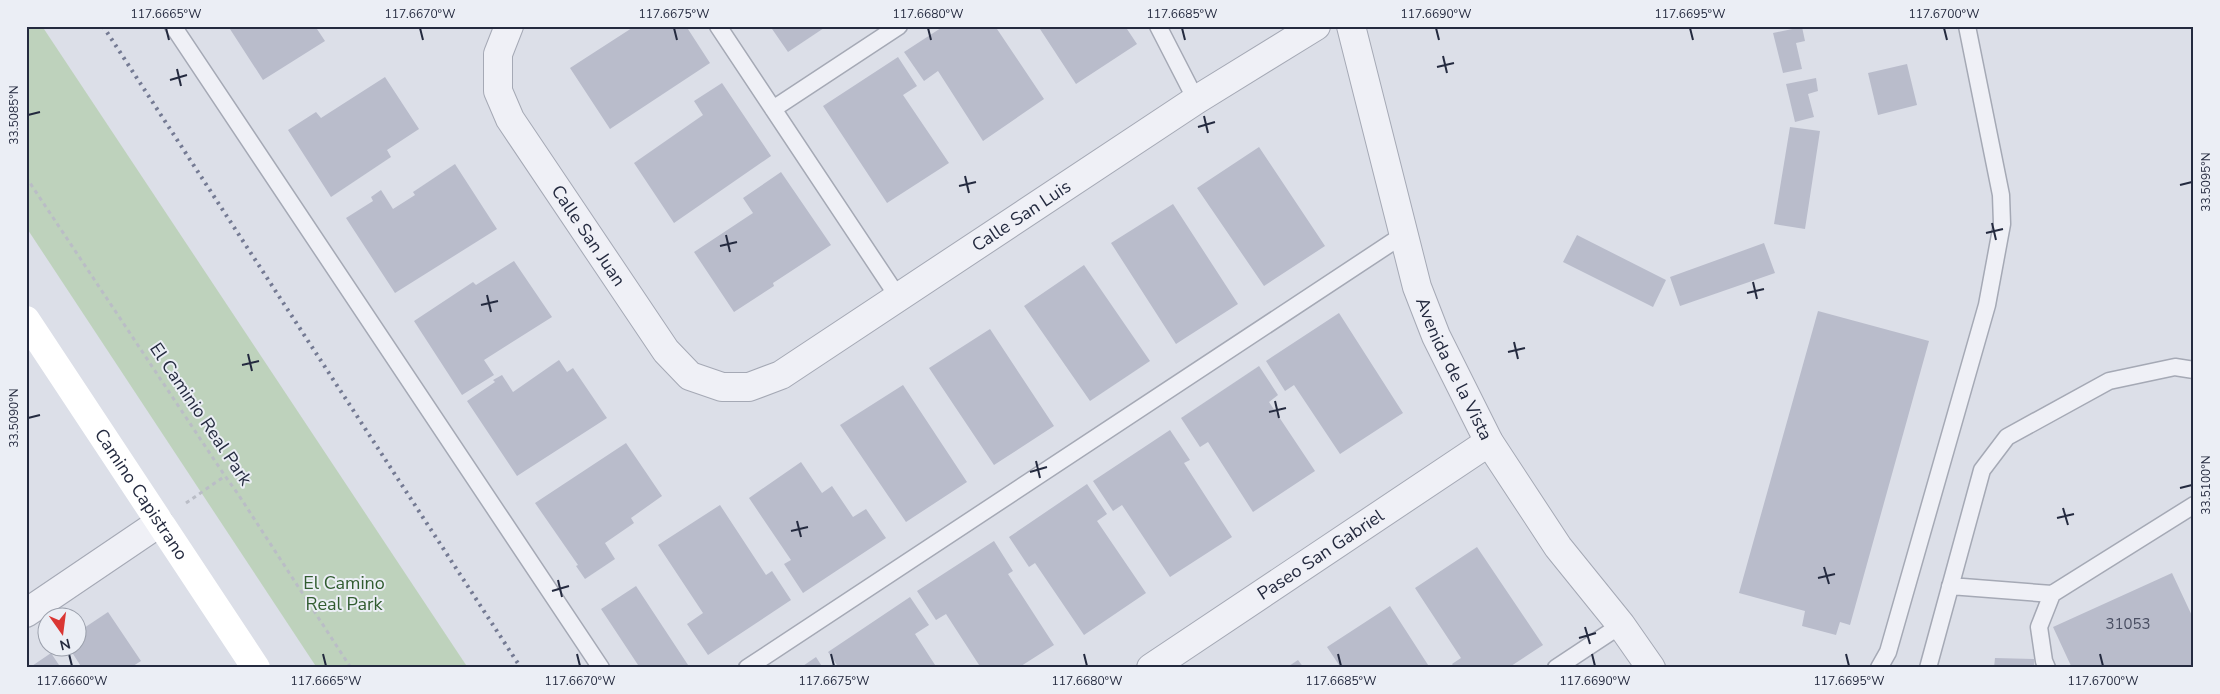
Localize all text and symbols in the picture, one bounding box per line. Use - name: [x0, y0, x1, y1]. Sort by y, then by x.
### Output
- text: 117.6665°W: [130, 6, 202, 22]
- text: 117.6670°W: [384, 6, 456, 22]
- text: 117.6675°W: [638, 6, 710, 22]
- text: 117.6680°W: [892, 6, 964, 22]
- text: 117.6685°W: [1146, 6, 1218, 22]
- text: 117.6690°W: [1400, 6, 1472, 22]
- text: 117.6695°W: [1654, 6, 1726, 22]
- text: 117.6700°W: [1908, 6, 1980, 22]
- text: 33.5085°N: [6, 85, 22, 145]
- text: 33.5095°N: [2198, 152, 2214, 212]
- street label: Calle San Luis: [967, 174, 1075, 257]
- street label: Calle San Juan: [546, 180, 631, 291]
- street label: Avenida de la Vista: [1410, 294, 1498, 444]
- street label: El Caminio Real Park: [144, 338, 258, 491]
- text: 33.5090°N: [6, 388, 22, 448]
- street label: Camino Capistrano: [89, 424, 193, 565]
- text: 33.5100°N: [2198, 455, 2214, 515]
- street label: Paseo San Gabriel: [1253, 503, 1389, 606]
- park label: El Camino Real Park: [303, 571, 385, 616]
- north arrow: [38, 606, 88, 656]
- house number: 31053: [2105, 614, 2151, 634]
- text: N: [58, 634, 72, 655]
- text: 117.6660°W: [36, 673, 108, 689]
- text: 117.6665°W: [290, 673, 362, 689]
- text: 117.6670°W: [544, 673, 616, 689]
- text: 117.6675°W: [798, 673, 870, 689]
- text: 117.6680°W: [1051, 673, 1123, 689]
- text: 117.6685°W: [1305, 673, 1377, 689]
- text: 117.6690°W: [1559, 673, 1631, 689]
- text: 117.6695°W: [1813, 673, 1885, 689]
- text: 117.6700°W: [2067, 673, 2139, 689]

